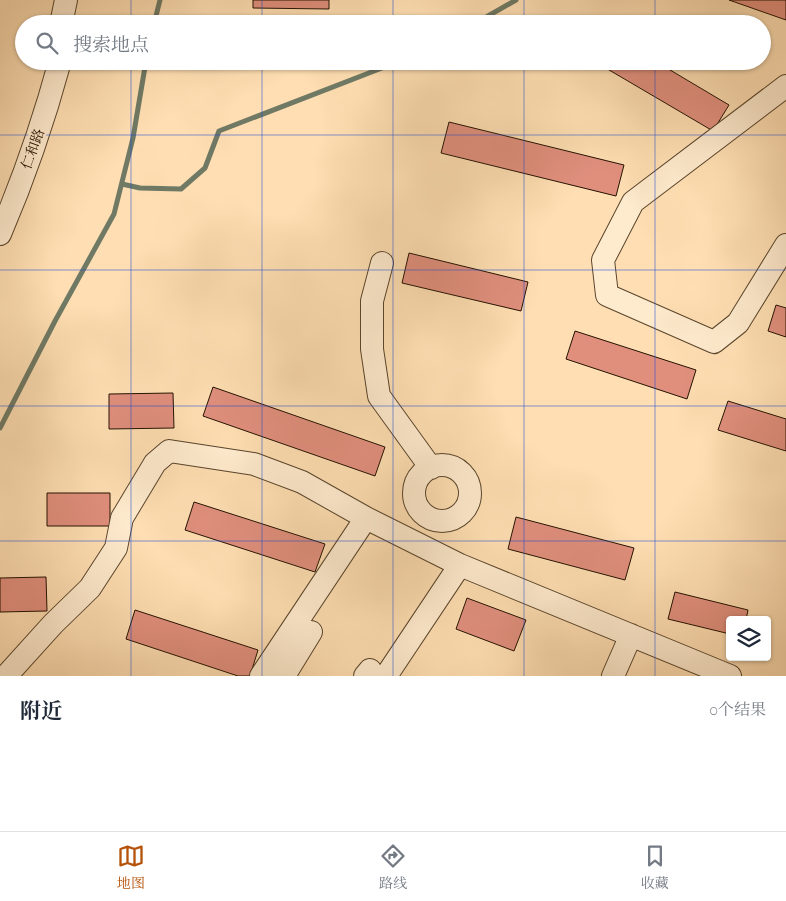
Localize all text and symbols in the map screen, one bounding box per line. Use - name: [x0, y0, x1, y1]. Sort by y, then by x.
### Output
- search box: [15, 15, 771, 70]
- icon: search: [33, 29, 61, 57]
- text: 搜索地点: [73, 34, 149, 56]
- street label: 仁和路: [18, 126, 48, 172]
- map controls: [726, 616, 771, 661]
- button: layers: [726, 616, 771, 661]
- text: 附近: [20, 699, 62, 723]
- text: 0个结果: [709, 700, 766, 719]
- tab: 地图: [117, 842, 145, 892]
- tab: 路线: [379, 842, 407, 892]
- tab: 收藏: [641, 842, 669, 892]

